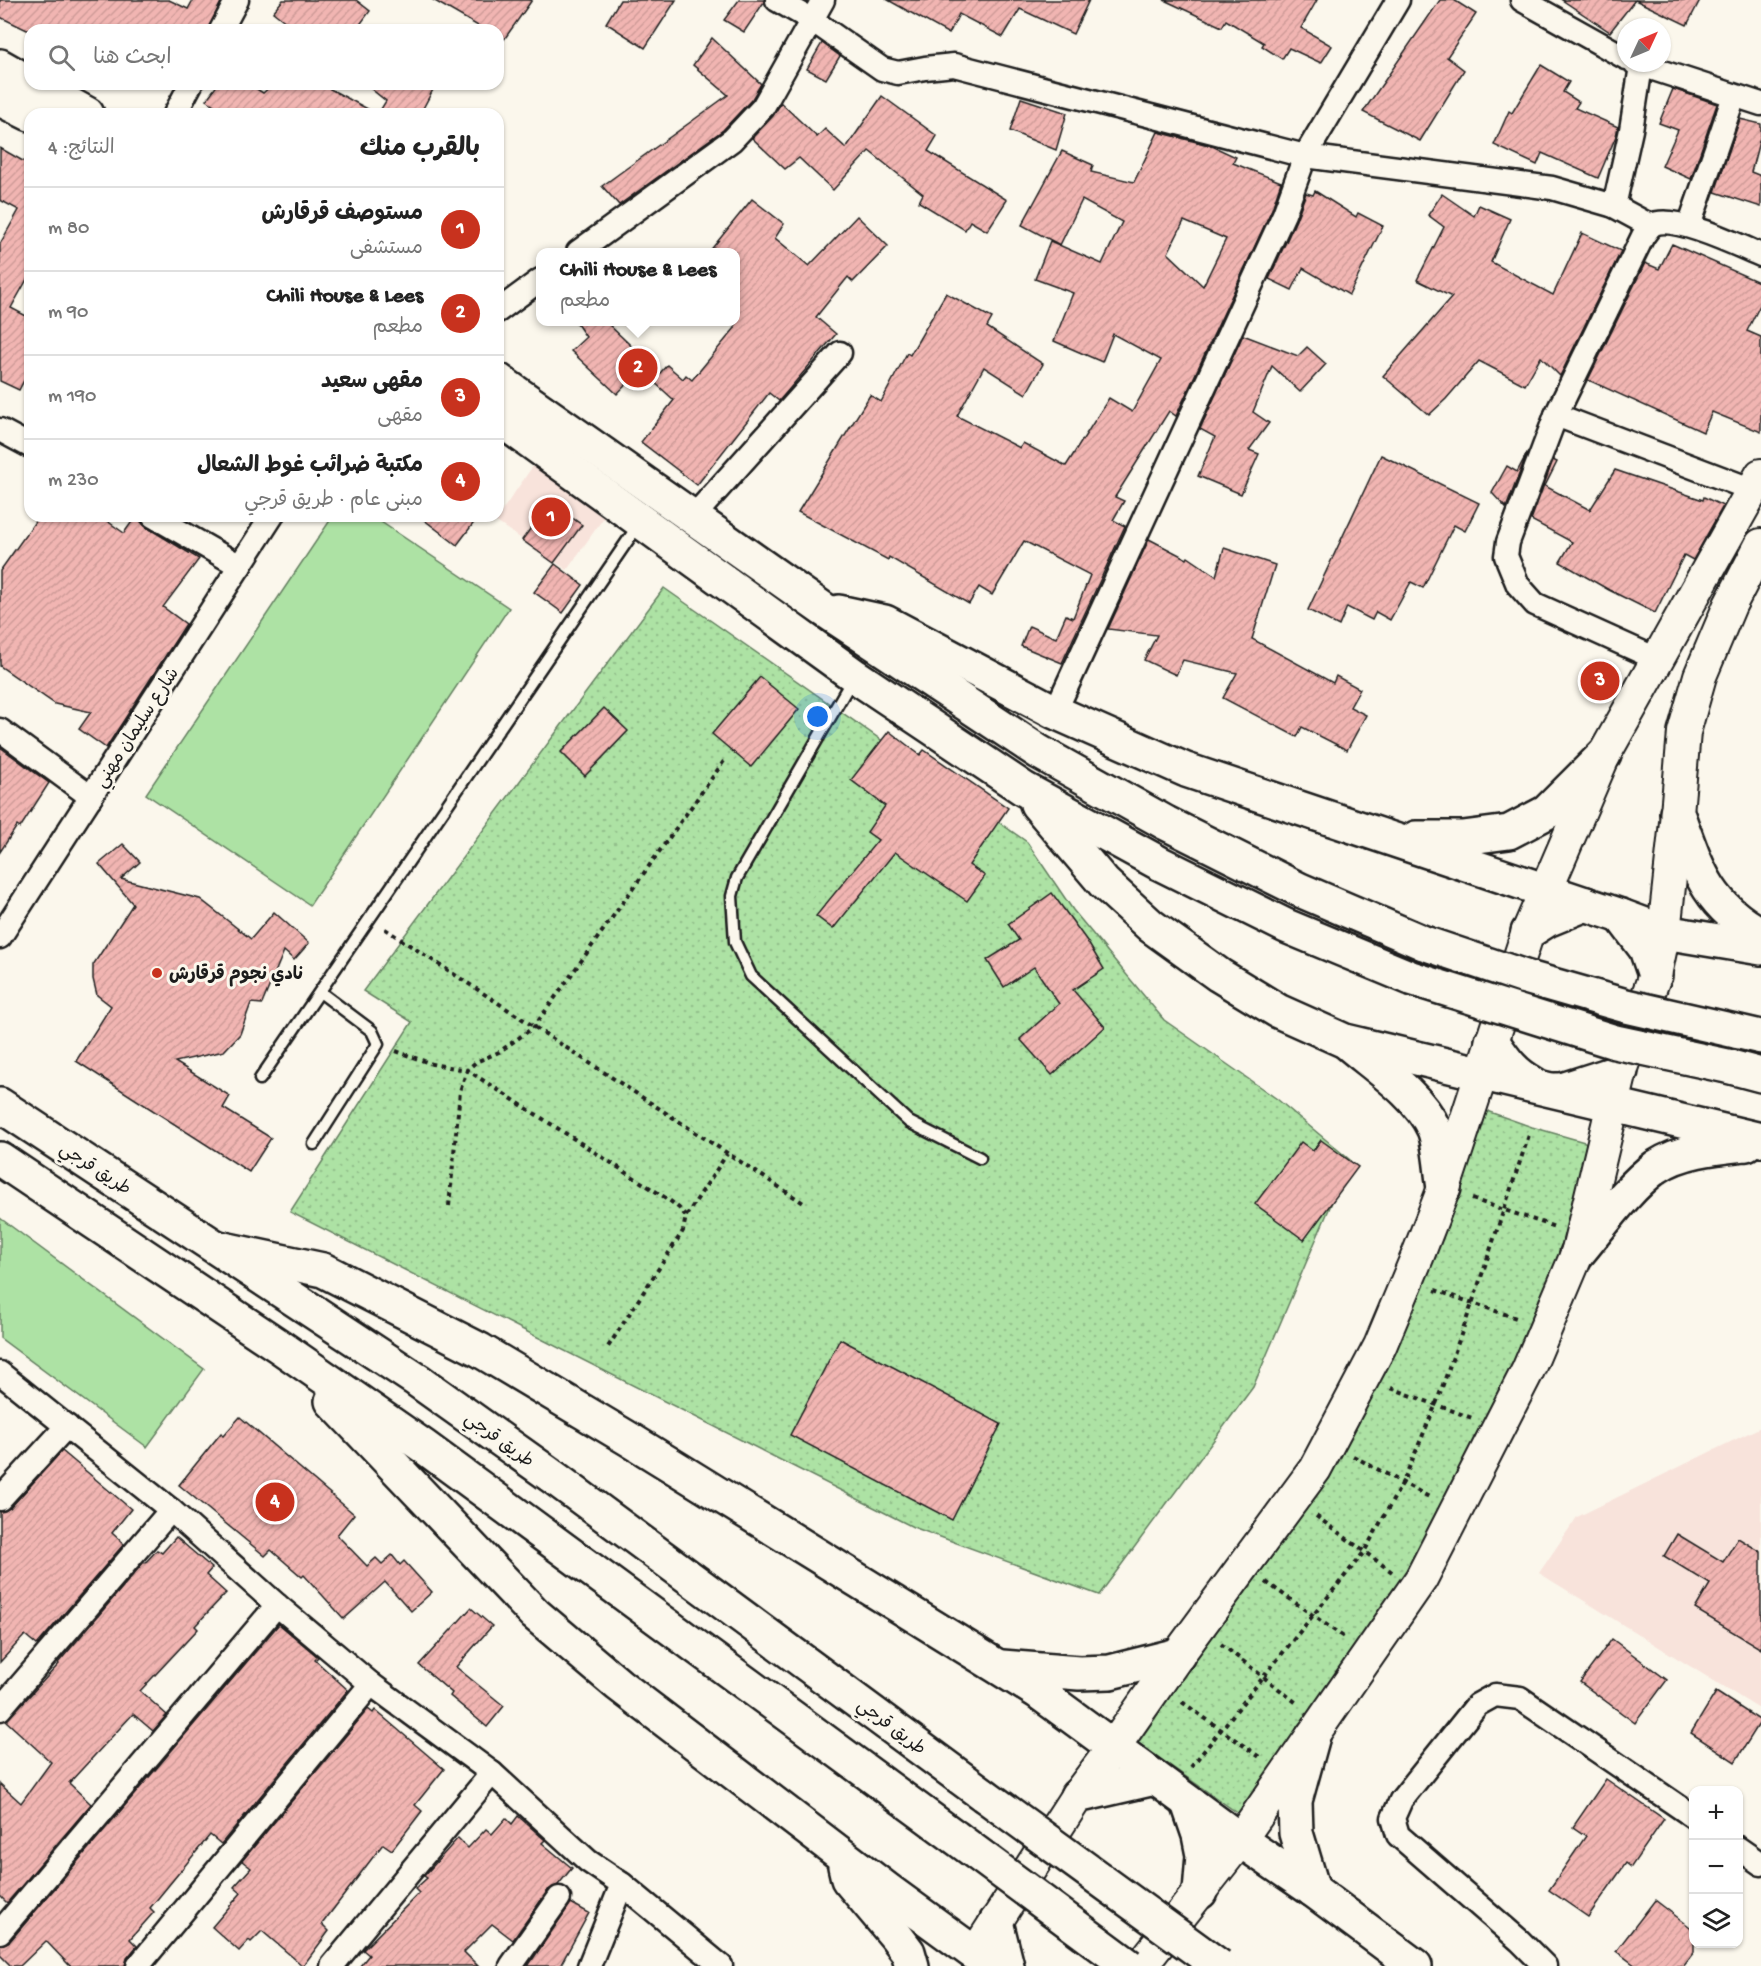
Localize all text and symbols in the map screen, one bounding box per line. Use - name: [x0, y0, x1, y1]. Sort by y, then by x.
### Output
- north arrow: [1617, 18, 1671, 72]
- search box: [24, 24, 504, 90]
- icon: search: [45, 41, 78, 74]
- text: ابحث هنا: [93, 46, 172, 72]
- text: بالقرب منك: [360, 135, 480, 166]
- text: النتائج: 4: [48, 138, 115, 161]
- text: مستوصف قرقارش: [261, 202, 423, 228]
- text: 80 m: [48, 218, 89, 241]
- text: 1: [456, 218, 465, 241]
- text: مستشفى: [350, 238, 423, 261]
- popup: [536, 248, 740, 326]
- text: Chili House & Lees: [560, 258, 716, 284]
- text: Chili House & Lees: [266, 284, 423, 310]
- text: مطعم: [560, 291, 610, 314]
- text: 90 m: [48, 302, 88, 325]
- text: 2: [456, 302, 465, 325]
- text: مطعم: [372, 317, 423, 340]
- pin: 2: [618, 346, 658, 391]
- text: مقهى سعيد: [321, 370, 423, 396]
- text: 190 m: [48, 386, 96, 409]
- text: 3: [455, 386, 466, 409]
- text: مقهى: [377, 406, 423, 429]
- text: مكتبة ضرائب غوط الشعال: [197, 454, 423, 480]
- text: 230 m: [48, 470, 99, 493]
- text: 4: [456, 470, 465, 493]
- text: مبنى عام · طريق قرجي: [244, 490, 423, 513]
- pin: 1: [532, 494, 570, 540]
- pin: 3: [1580, 658, 1620, 704]
- street label: شارع سليمان مهني: [91, 664, 187, 794]
- your location: [803, 702, 832, 731]
- place label: نادي نجوم قرقارش: [169, 963, 303, 987]
- marker: نادي نجوم قرقارش: [150, 966, 164, 980]
- street label: طريق قرجي: [53, 1139, 134, 1203]
- street label: طريق قرجي: [458, 1409, 537, 1476]
- pin: 4: [256, 1480, 294, 1524]
- street label: طريق قرجي: [850, 1695, 929, 1763]
- map controls: [1689, 1786, 1743, 1948]
- button: +: [1689, 1786, 1743, 1840]
- button: −: [1689, 1840, 1743, 1894]
- button: layers: [1689, 1894, 1743, 1948]

